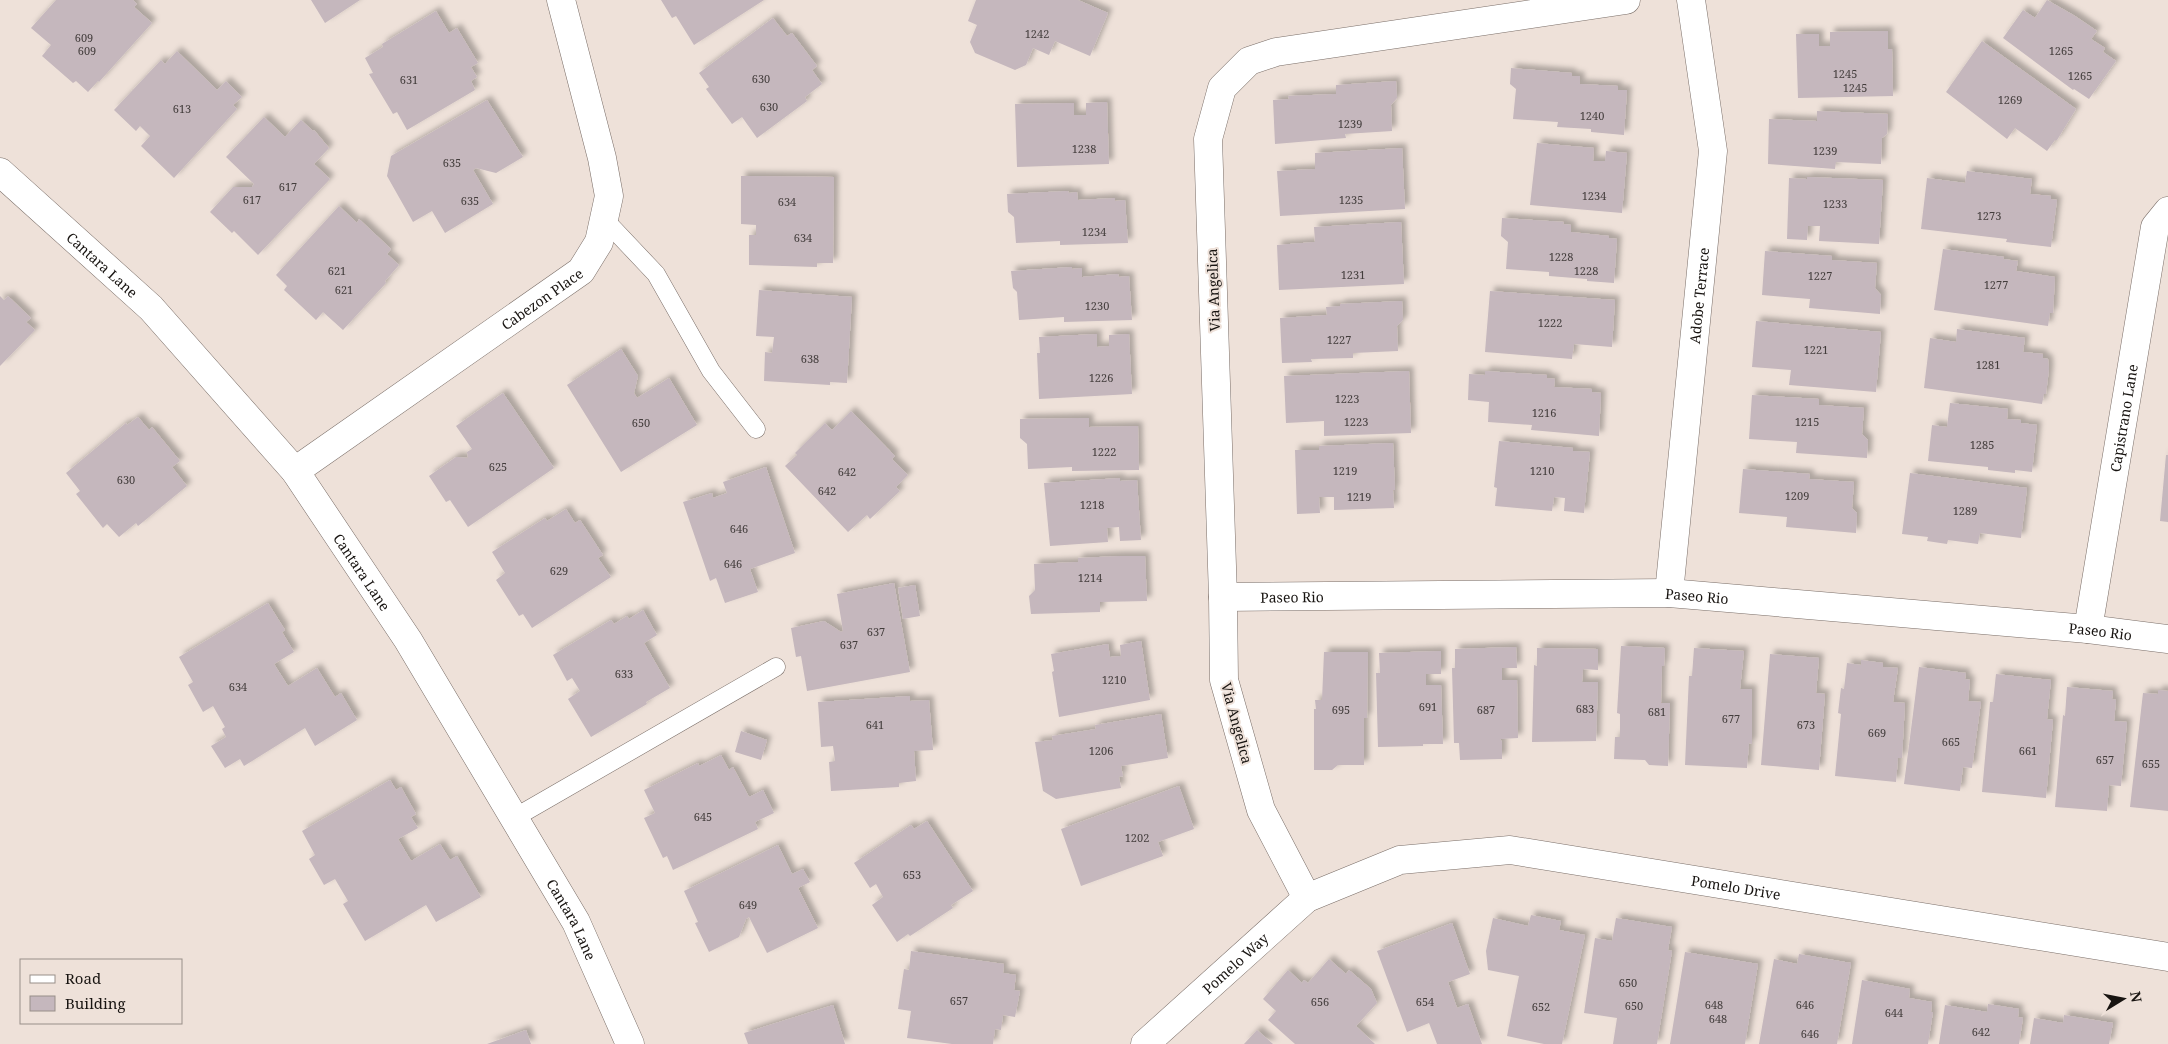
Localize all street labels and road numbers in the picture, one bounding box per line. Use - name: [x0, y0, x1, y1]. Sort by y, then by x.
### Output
- street label: Cantara Lane: [63, 227, 142, 301]
- street label: Adobe Terrace: [1684, 246, 1713, 344]
- street label: Via Angelica: [1202, 248, 1224, 332]
- street label: Cabezon Place: [497, 263, 586, 334]
- street label: Capistrano Lane: [2105, 363, 2142, 473]
- street label: Cantara Lane: [330, 529, 395, 614]
- street label: Paseo Rio: [1664, 583, 1729, 608]
- street label: Paseo Rio: [1260, 587, 1324, 606]
- street label: Paseo Rio: [2068, 618, 2133, 644]
- street label: Via Angelica: [1217, 680, 1257, 766]
- street label: Pomelo Drive: [1690, 870, 1782, 903]
- street label: Cantara Lane: [543, 875, 601, 963]
- street label: Pomelo Way: [1198, 928, 1272, 998]

